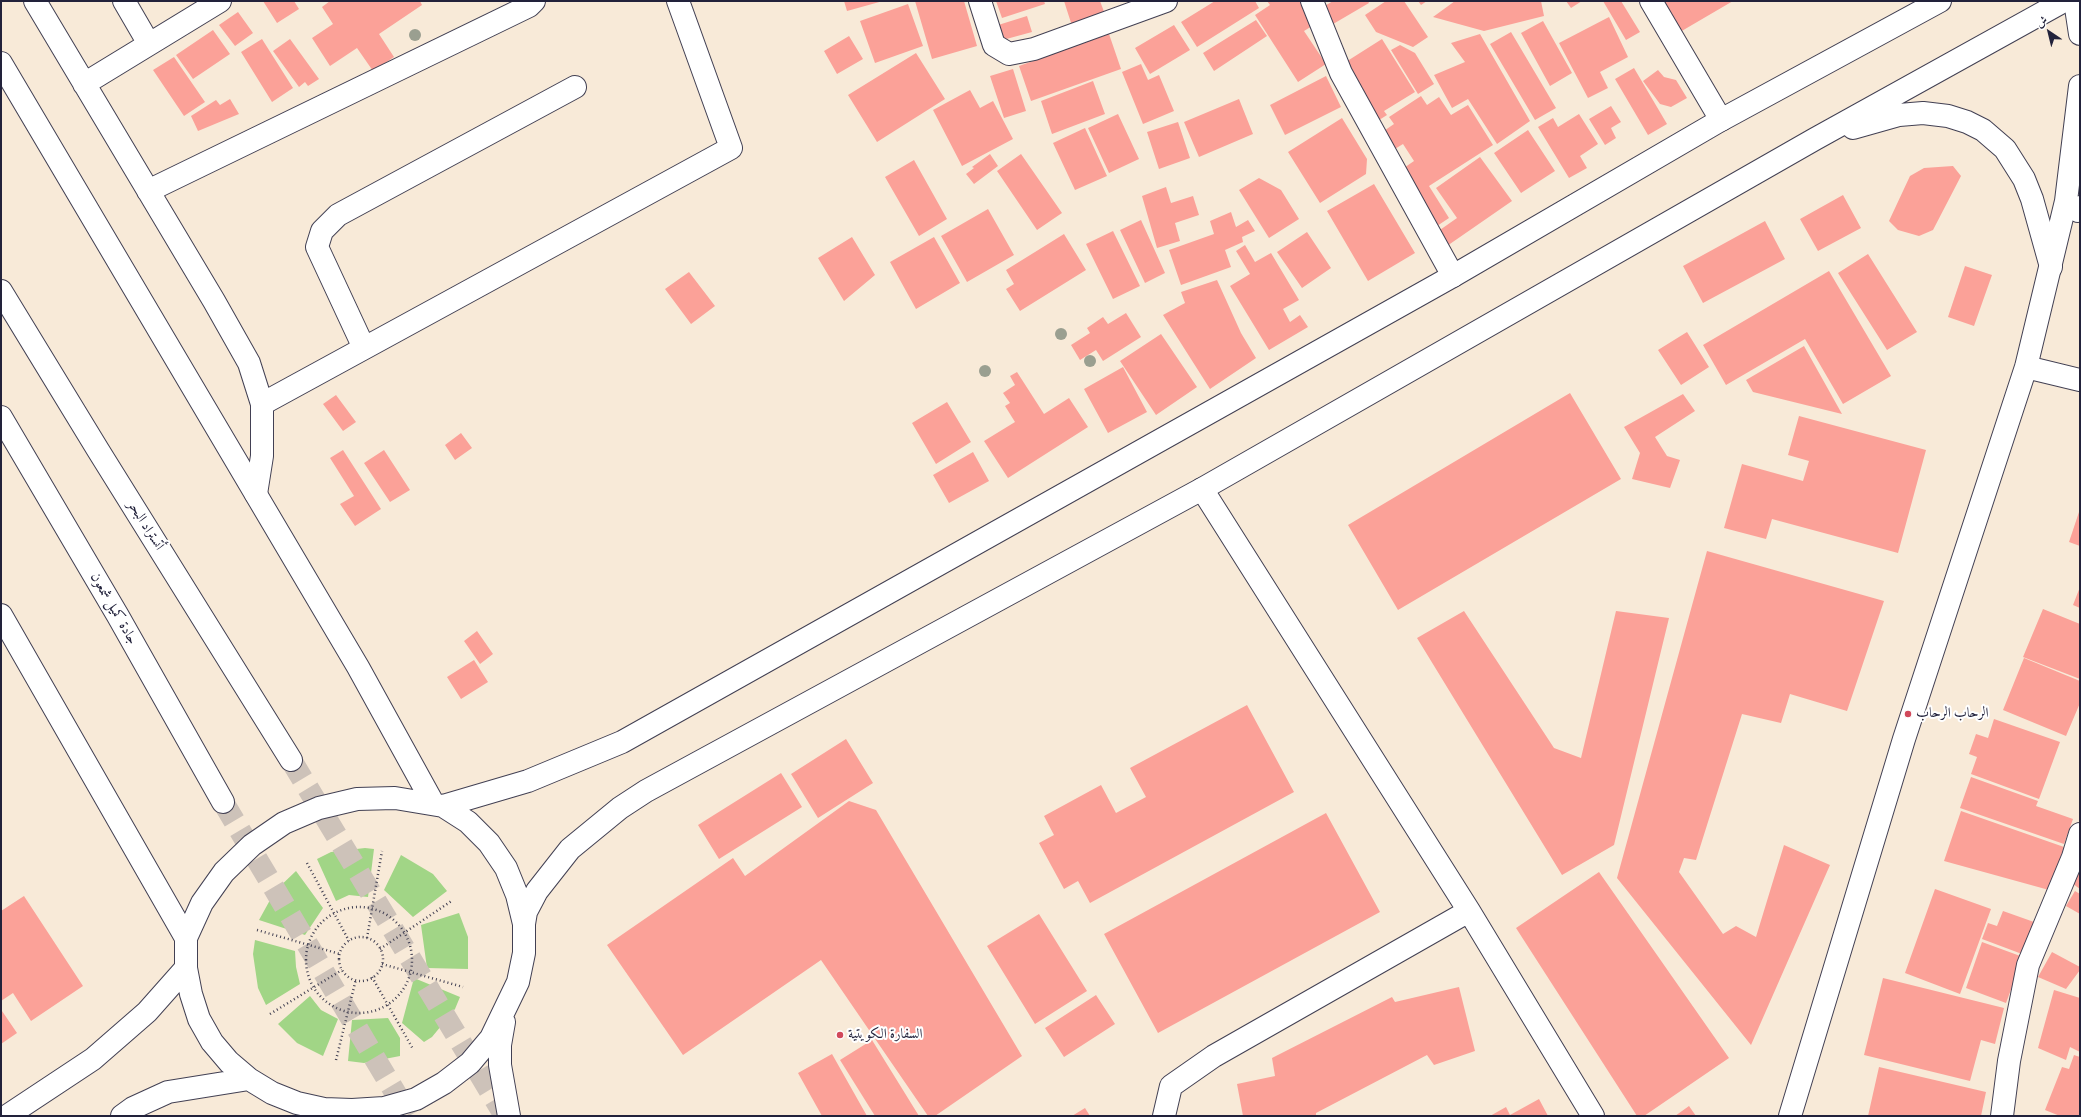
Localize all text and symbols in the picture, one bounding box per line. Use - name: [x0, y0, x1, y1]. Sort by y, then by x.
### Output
- north arrow: [2029, 12, 2069, 52]
- text: ش: [2034, 13, 2051, 31]
- street label: أتستراد البحر: [123, 498, 167, 554]
- street label: جادة كميل شمعون: [86, 570, 140, 648]
- place label: الرحاب الرحاب: [1916, 706, 1989, 722]
- marker: الرحاب الرحاب: [1903, 709, 1913, 719]
- place label: السفارة الكويتية: [848, 1027, 923, 1043]
- marker: السفارة الكويتية: [835, 1030, 845, 1040]

